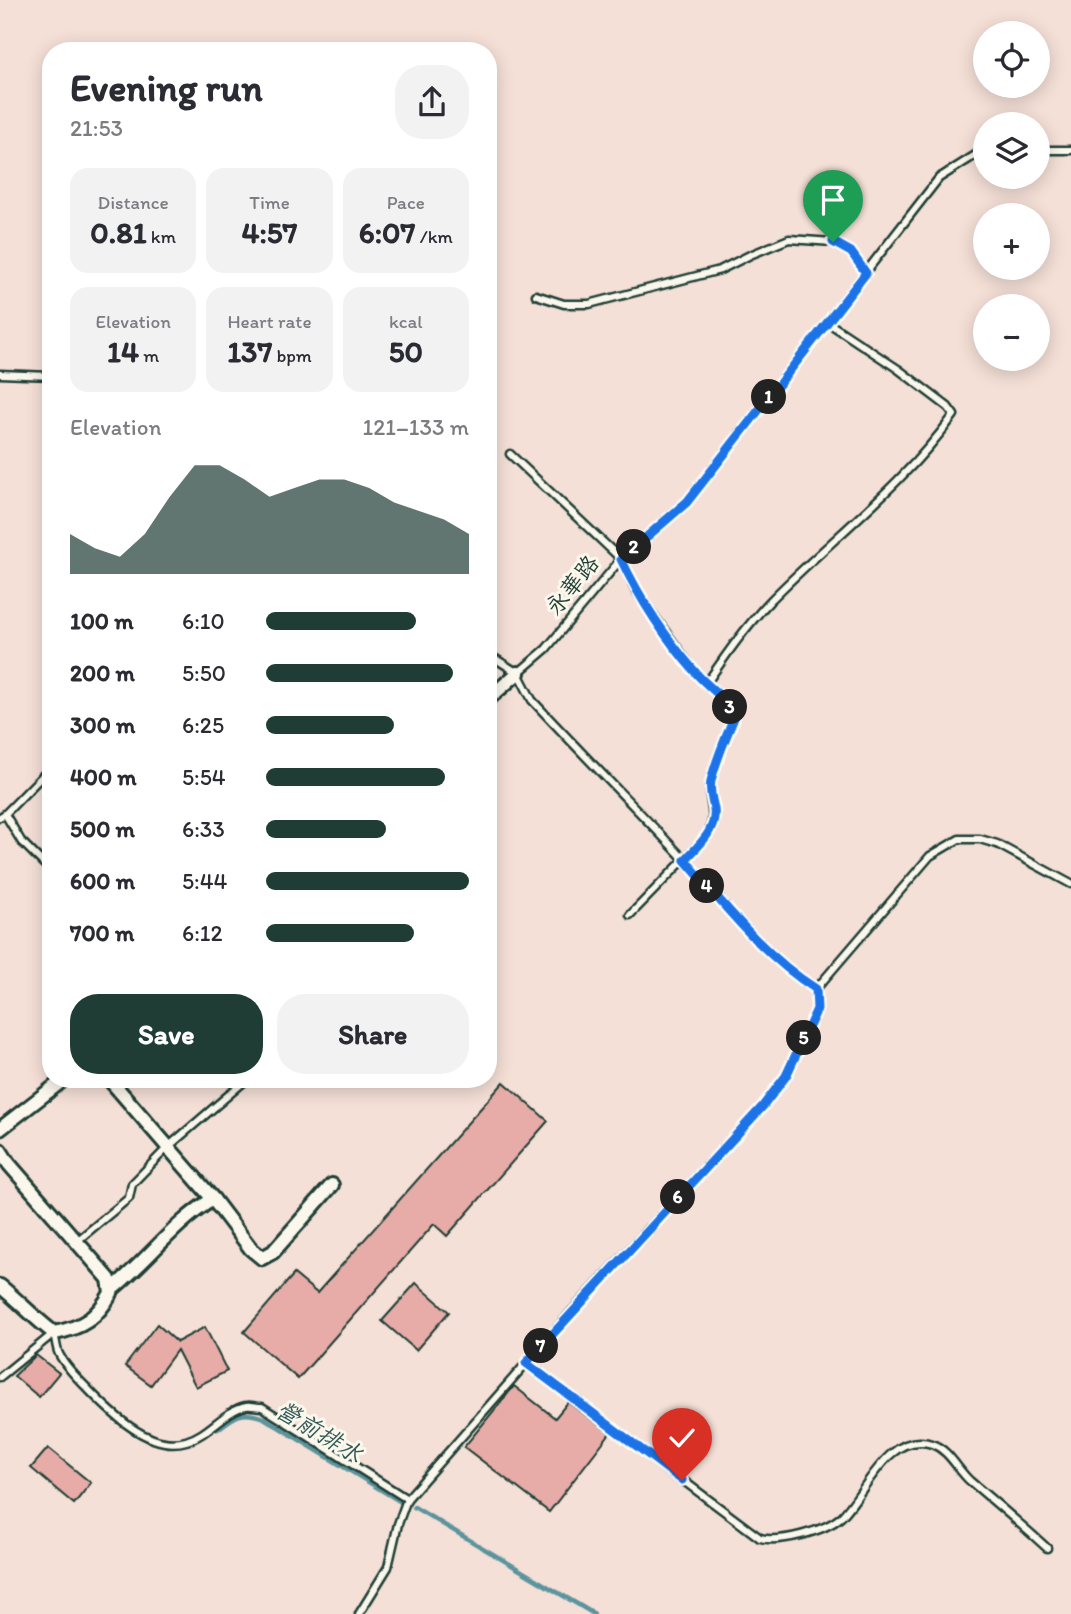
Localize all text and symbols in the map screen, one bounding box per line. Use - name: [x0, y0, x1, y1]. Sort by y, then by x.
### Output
- map controls: [973, 21, 1050, 371]
- button: locate: [973, 21, 1050, 98]
- text: Evening run: [70, 65, 263, 111]
- button: share: [395, 65, 469, 139]
- button: layers: [973, 112, 1050, 189]
- text: 21:53: [70, 114, 123, 142]
- pin: [803, 170, 863, 242]
- icon: arrive: [814, 181, 852, 219]
- text: Distance: [98, 191, 169, 214]
- text: Time: [249, 191, 290, 214]
- text: Pace: [387, 191, 425, 214]
- button: +: [973, 203, 1050, 280]
- text: 0.81: [90, 214, 147, 251]
- text: 4:57: [241, 214, 298, 251]
- text: 6:07: [359, 214, 415, 251]
- text: km: [147, 225, 176, 248]
- text: /km: [415, 225, 453, 248]
- button: −: [973, 294, 1050, 371]
- text: Elevation: [95, 310, 171, 333]
- text: Heart rate: [227, 310, 312, 333]
- text: kcal: [389, 310, 423, 333]
- text: 14: [107, 333, 139, 370]
- text: 137: [227, 333, 272, 370]
- text: 50: [389, 333, 423, 370]
- text: m: [139, 344, 159, 367]
- text: bpm: [272, 344, 312, 367]
- pin: 1: [752, 380, 786, 414]
- text: 1: [764, 385, 773, 408]
- text: Elevation: [70, 413, 161, 441]
- text: 121–133 m: [362, 413, 469, 441]
- pin: 2: [616, 530, 652, 564]
- text: 2: [629, 535, 639, 558]
- street label: 永華路: [539, 549, 605, 621]
- text: 100 m: [70, 607, 134, 635]
- text: 6:10: [182, 607, 225, 635]
- text: 200 m: [70, 659, 135, 687]
- text: 5:50: [182, 659, 226, 687]
- pin: 3: [712, 690, 748, 724]
- text: 3: [724, 695, 735, 718]
- text: 300 m: [70, 711, 135, 739]
- text: 6:25: [182, 711, 224, 739]
- text: 400 m: [70, 763, 137, 791]
- text: 5:54: [182, 763, 226, 791]
- text: 500 m: [70, 815, 135, 843]
- text: 6:33: [182, 815, 225, 843]
- text: 600 m: [70, 867, 135, 895]
- text: 5:44: [182, 867, 227, 895]
- pin: 4: [690, 868, 724, 903]
- text: 4: [701, 874, 712, 897]
- text: 700 m: [70, 919, 134, 947]
- text: 6:12: [182, 919, 223, 947]
- button: Save: [70, 994, 263, 1074]
- button: Share: [277, 994, 469, 1074]
- pin: 5: [786, 1020, 822, 1056]
- text: 5: [799, 1026, 808, 1049]
- pin: 6: [660, 1180, 696, 1214]
- text: 6: [672, 1185, 683, 1208]
- pin: 7: [524, 1328, 558, 1364]
- text: 7: [536, 1334, 545, 1357]
- water label: 營前排水: [271, 1394, 369, 1469]
- pin: [652, 1408, 712, 1480]
- icon: check: [663, 1419, 701, 1457]

